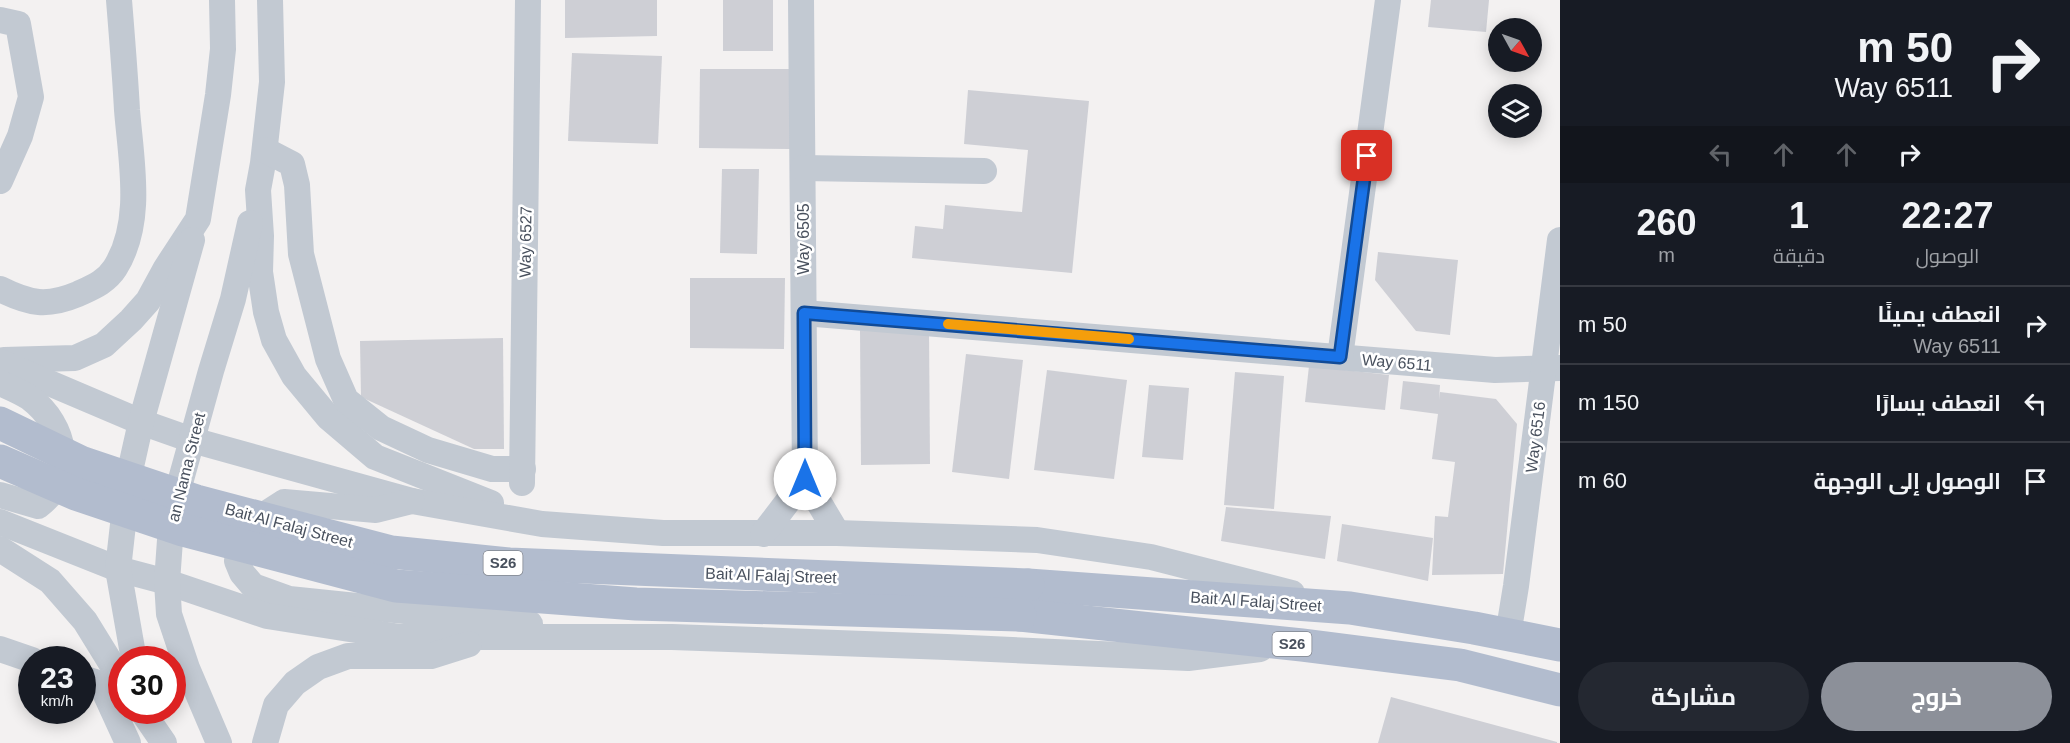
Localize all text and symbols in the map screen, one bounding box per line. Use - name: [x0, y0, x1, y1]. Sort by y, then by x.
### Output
- north arrow: [1488, 18, 1542, 72]
- map controls: [1488, 18, 1542, 138]
- text: 50 m: [1857, 24, 1953, 71]
- icon: right: [1974, 24, 2052, 102]
- text: Way 6511: [1834, 73, 1953, 103]
- button: layers: [1488, 84, 1542, 138]
- pin: [1341, 130, 1392, 181]
- icon: left: [1704, 138, 1737, 171]
- icon: ahead: [1767, 138, 1800, 171]
- icon: ahead: [1830, 138, 1863, 171]
- icon: right: [1893, 138, 1926, 171]
- icon: arrive: [1350, 139, 1383, 172]
- text: 1: [1789, 195, 1809, 236]
- text: 22:27: [1901, 195, 1994, 236]
- text: 260: [1636, 202, 1697, 243]
- street label: Way 6505: [795, 203, 812, 275]
- street label: Way 6527: [516, 206, 535, 278]
- text: m: [1658, 244, 1675, 266]
- text: دقيقة: [1773, 245, 1825, 267]
- text: الوصول: [1916, 245, 1979, 267]
- text: انعطف يمينًا: [1878, 302, 2001, 327]
- icon: right: [2019, 309, 2052, 342]
- text: 50 m: [1578, 312, 1627, 337]
- text: Way 6511: [1913, 335, 2001, 357]
- street label: Way 6511: [1361, 351, 1433, 374]
- icon: left: [2019, 387, 2052, 420]
- text: 150 m: [1578, 390, 1639, 415]
- text: انعطف يسارًا: [1875, 391, 2001, 416]
- street label: Way 6516: [1523, 400, 1548, 474]
- street label: an Nama Street: [165, 410, 208, 524]
- position arrow: [773, 447, 837, 511]
- icon: arrive: [2019, 465, 2052, 498]
- text: 60 m: [1578, 468, 1627, 493]
- text: الوصول إلى الوجهة: [1814, 469, 2001, 494]
- street label: Bait Al Falaj Street: [223, 500, 355, 551]
- road number: S26: [484, 551, 522, 575]
- street label: Bait Al Falaj Street: [705, 565, 838, 586]
- street label: Bait Al Falaj Street: [1190, 588, 1323, 615]
- road number: S26: [1272, 632, 1312, 656]
- speed limit sign: 30: [108, 646, 186, 724]
- text: 23: [40, 661, 74, 694]
- button: مشاركة: [1578, 662, 1809, 731]
- button: خروج: [1821, 662, 2052, 731]
- text: km/h: [41, 692, 73, 709]

